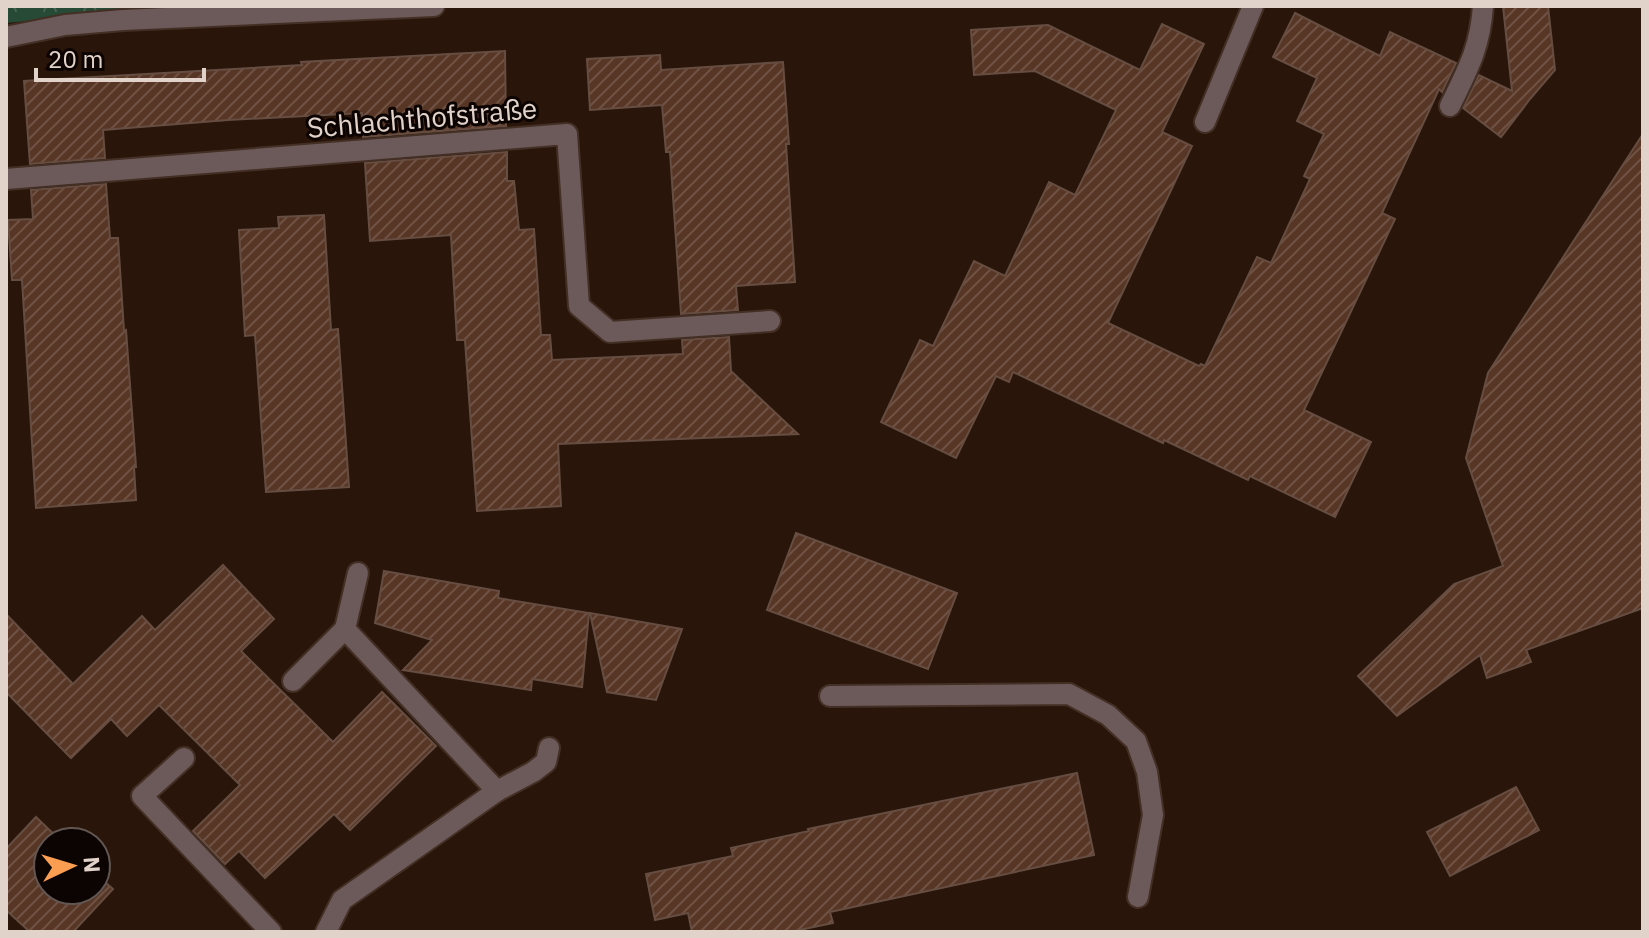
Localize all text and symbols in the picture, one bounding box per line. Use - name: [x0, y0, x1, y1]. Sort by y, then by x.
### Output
- scale bar: [36, 32, 204, 82]
- text: 20 m: [48, 43, 103, 75]
- street label: Schlachthofstraße: [305, 89, 539, 146]
- north arrow: [32, 826, 112, 906]
- text: N: [77, 856, 107, 874]

